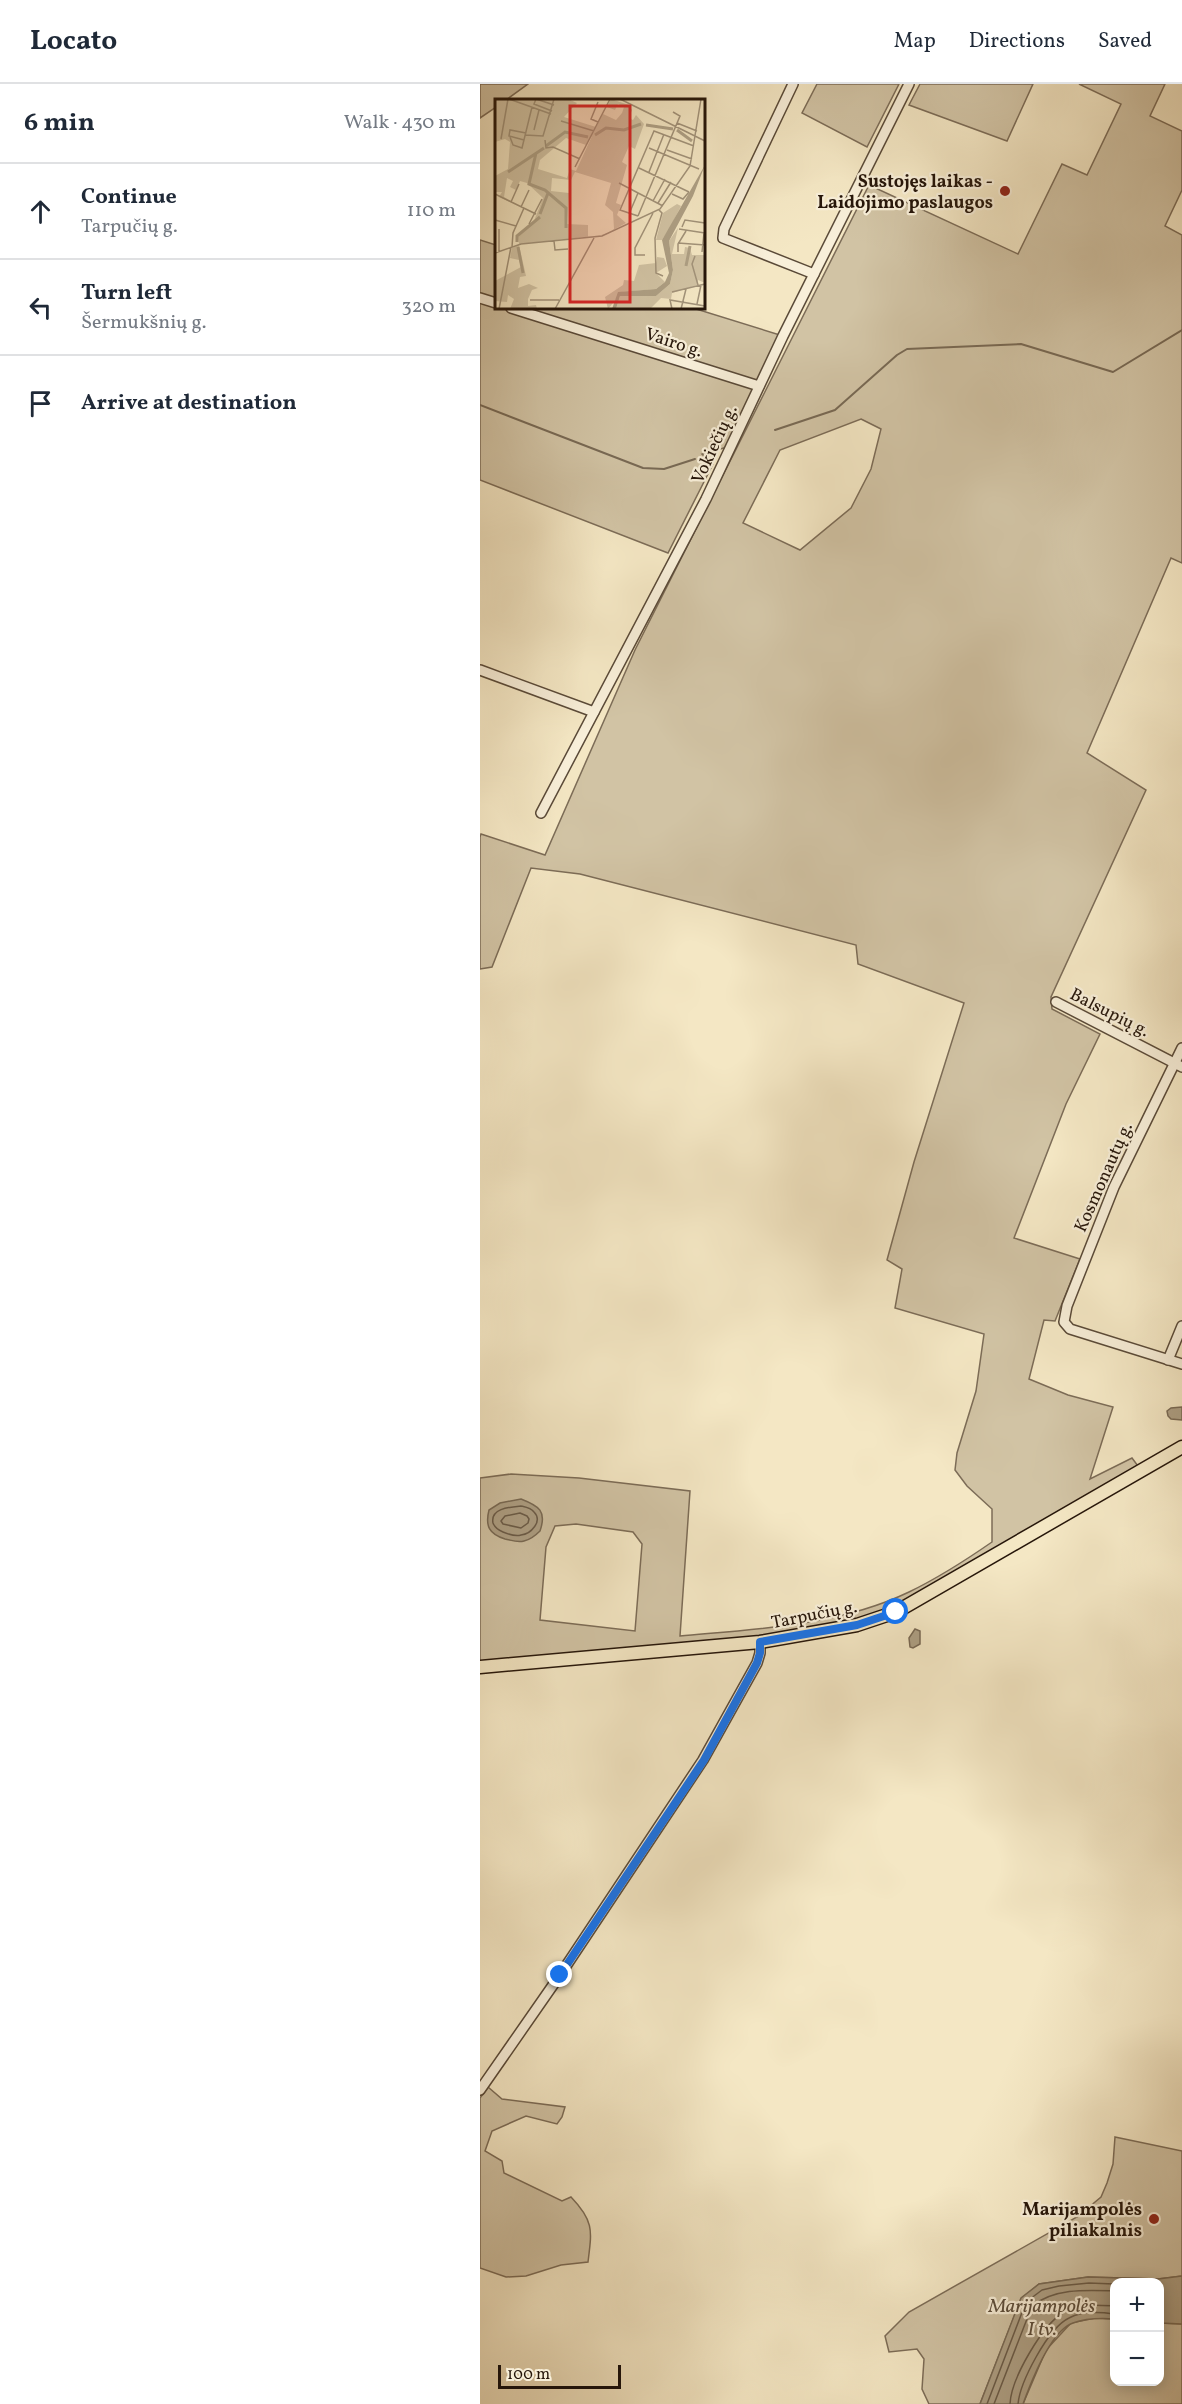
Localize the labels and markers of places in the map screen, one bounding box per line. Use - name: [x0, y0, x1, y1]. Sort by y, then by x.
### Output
- place label: Sustojęs laikas - Laidojimo paslaugos: [817, 170, 993, 216]
- marker: Sustojęs laikas - Laidojimo paslaugos: [998, 184, 1012, 198]
- place label: Marijampolės piliakalnis: [1022, 2198, 1142, 2244]
- marker: Marijampolės piliakalnis: [1147, 2212, 1161, 2226]

